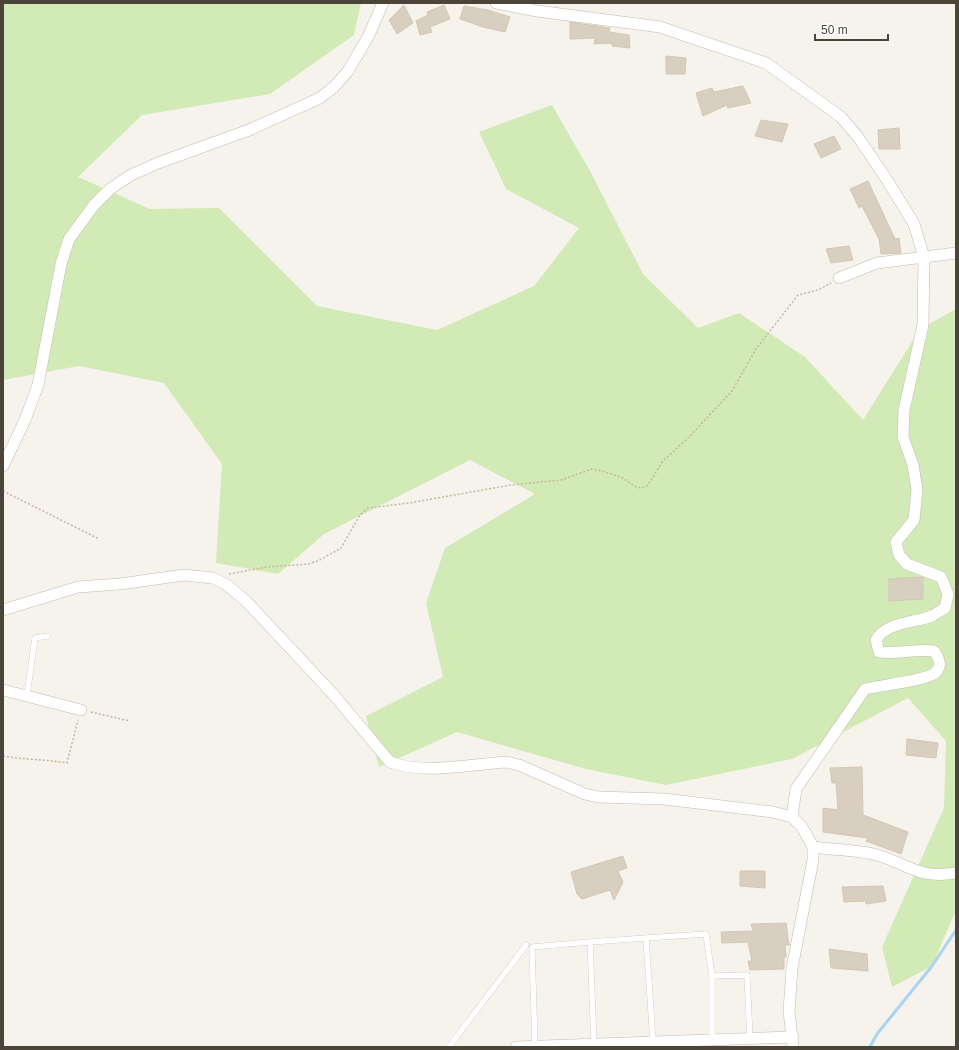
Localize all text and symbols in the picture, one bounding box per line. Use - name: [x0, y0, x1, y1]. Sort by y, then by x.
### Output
- scale bar: [815, 16, 888, 42]
- text: 50 m: [821, 23, 848, 37]

